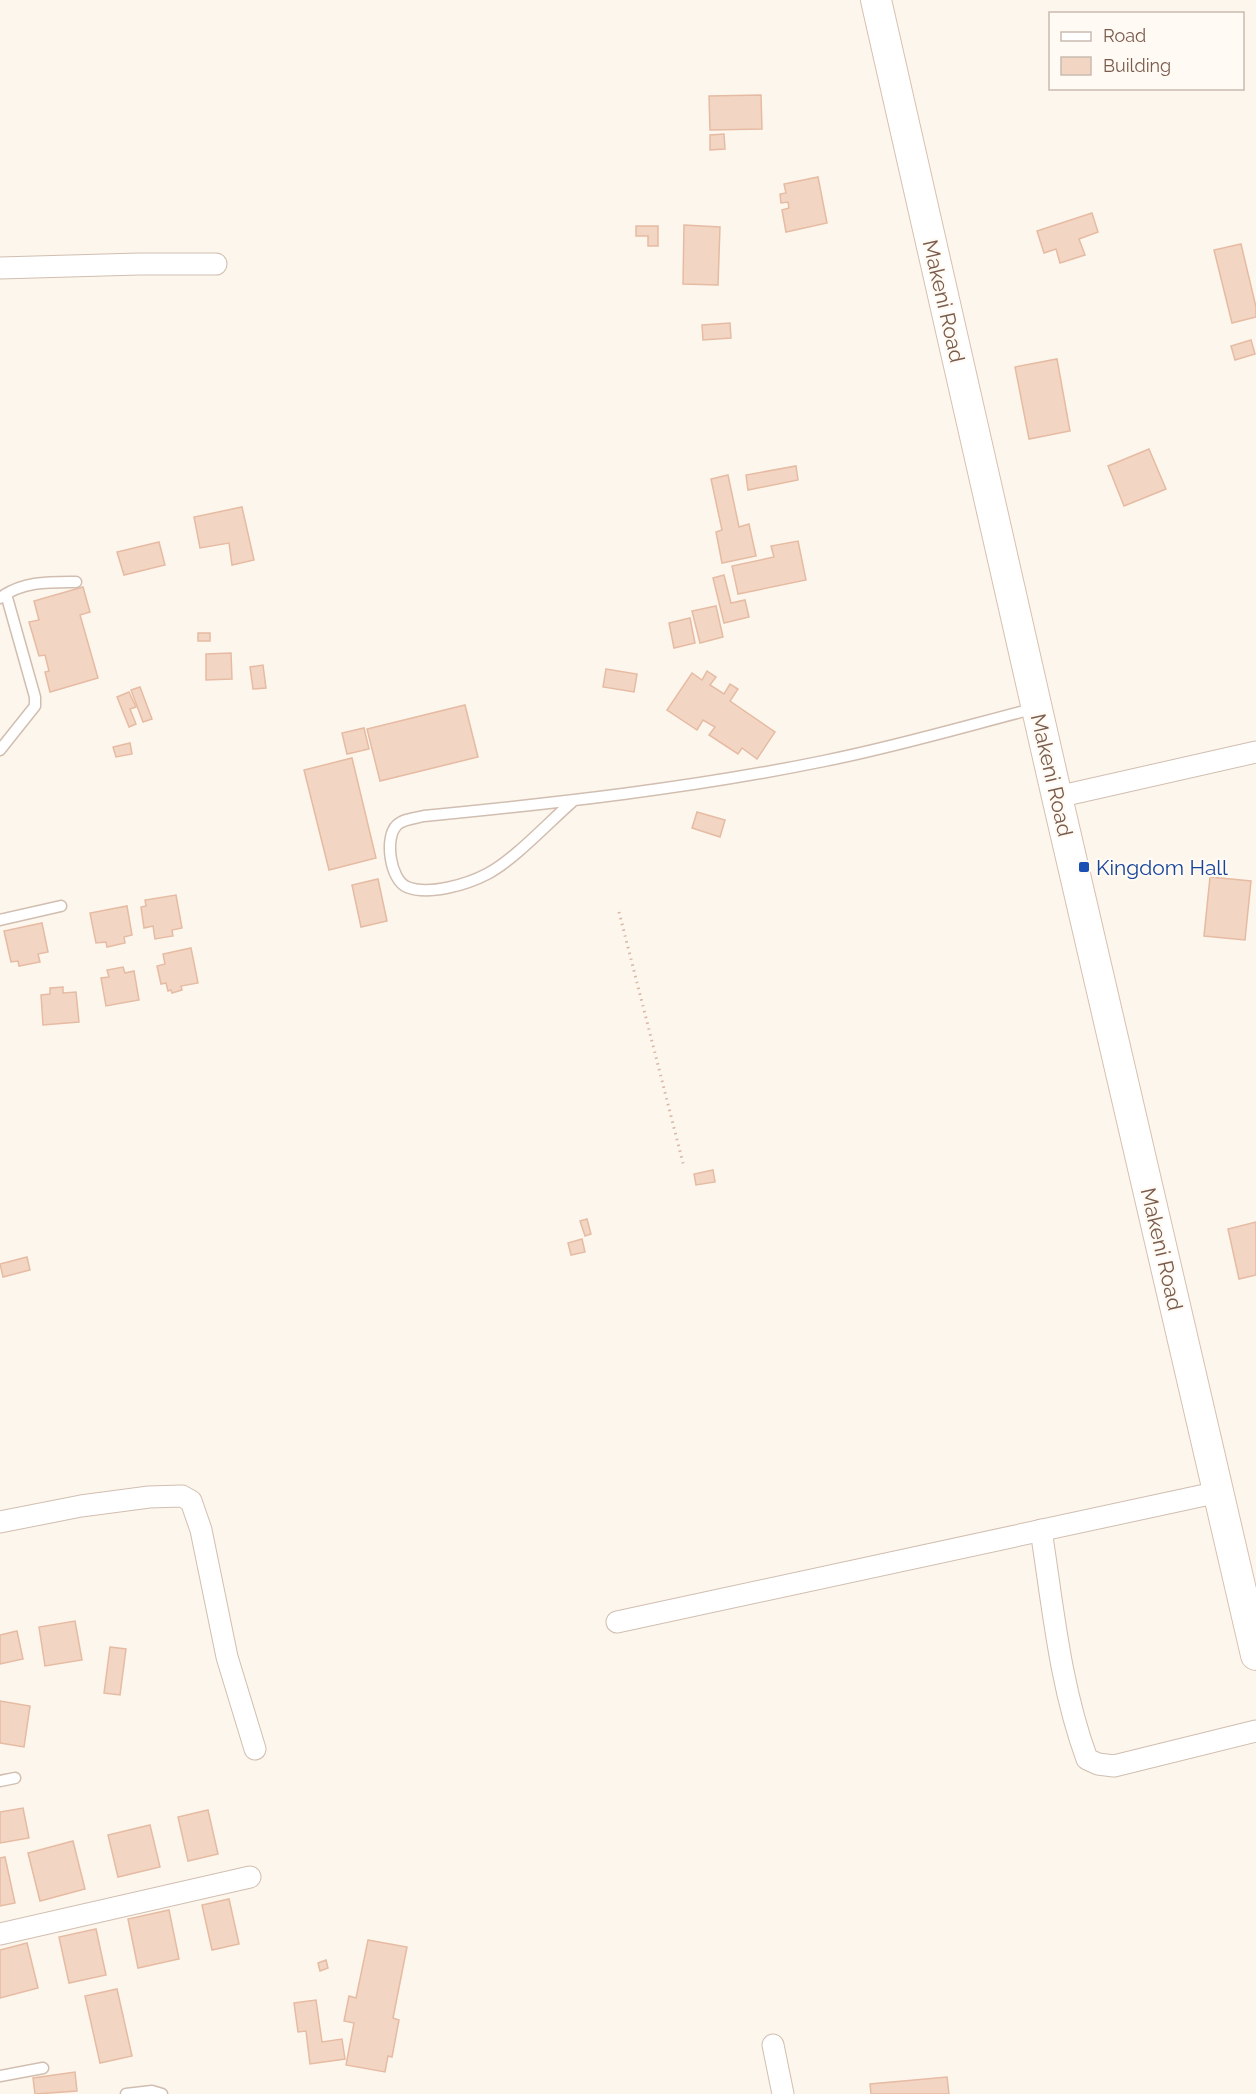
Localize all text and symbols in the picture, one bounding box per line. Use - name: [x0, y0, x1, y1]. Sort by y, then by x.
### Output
- legend: [1049, 12, 1244, 90]
- text: Road: [1103, 25, 1146, 46]
- text: Building: [1103, 55, 1171, 76]
- street label: Makeni Road: [918, 237, 970, 365]
- street label: Makeni Road: [1026, 711, 1078, 839]
- place label: Kingdom Hall: [1096, 855, 1228, 880]
- marker: Kingdom Hall: [1077, 860, 1091, 874]
- street label: Makeni Road: [1136, 1185, 1188, 1313]

